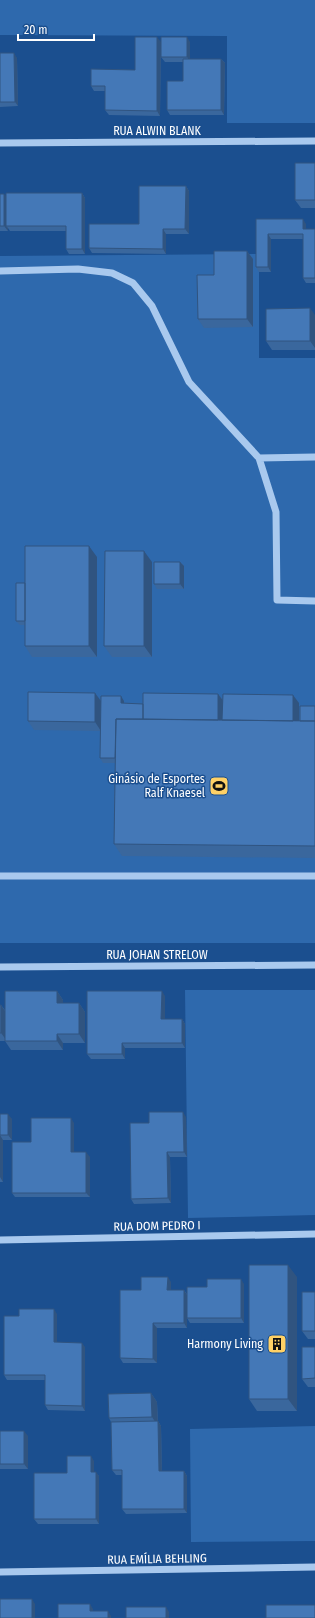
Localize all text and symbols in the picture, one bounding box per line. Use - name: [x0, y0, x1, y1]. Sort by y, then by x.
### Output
- scale bar: [18, 16, 94, 42]
- text: 20 m: [24, 23, 48, 37]
- street label: RUA ALWIN BLANK: [113, 124, 202, 138]
- place label: Ginásio de Esportes Ralf Knaesel: [108, 772, 205, 800]
- sports icon: Ginásio de Esportes Ralf Knaesel: [208, 775, 230, 797]
- street label: RUA JOHAN STRELOW: [106, 948, 208, 962]
- street label: RUA DOM PEDRO I: [113, 1218, 201, 1234]
- building icon: Harmony Living: [266, 1333, 288, 1355]
- place label: Harmony Living: [187, 1337, 263, 1351]
- street label: RUA EMÍLIA BEHLING: [107, 1550, 207, 1567]

